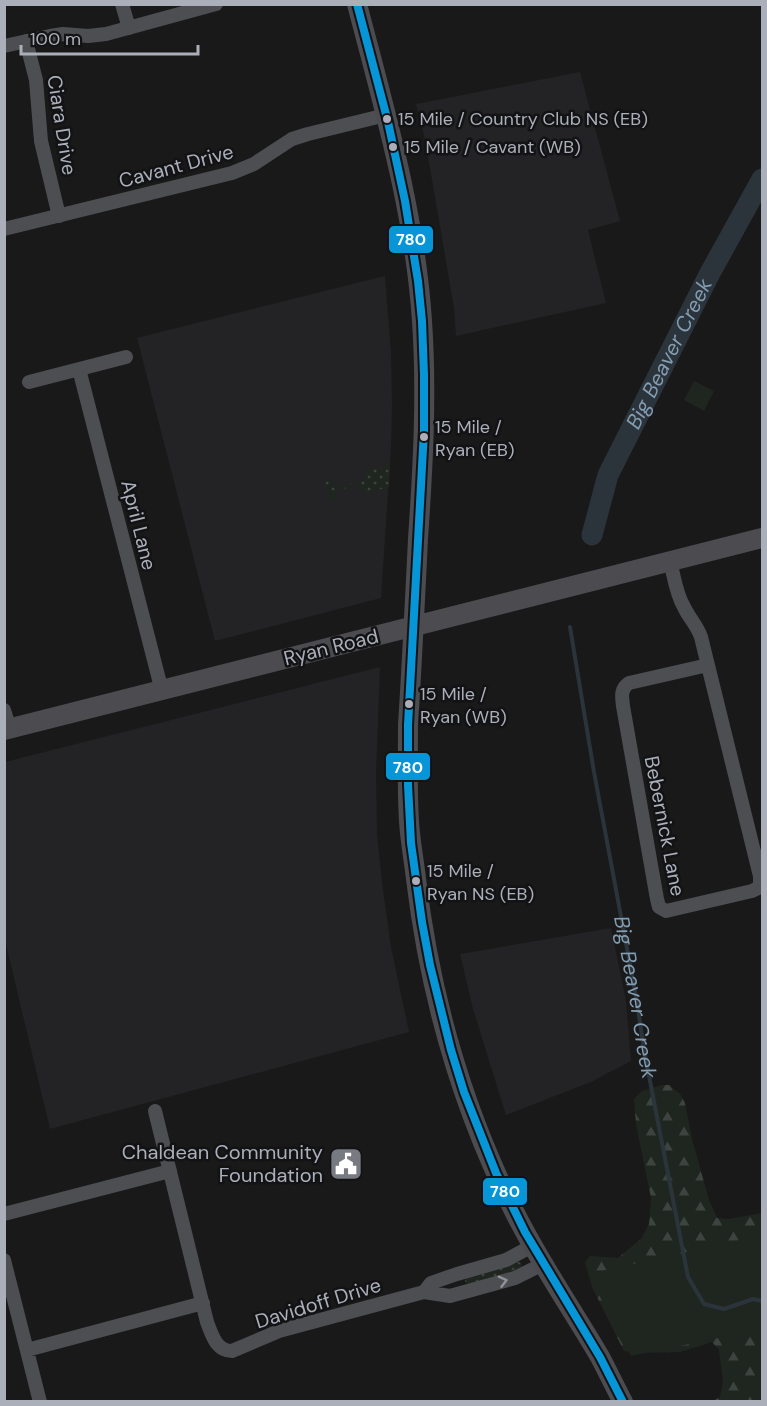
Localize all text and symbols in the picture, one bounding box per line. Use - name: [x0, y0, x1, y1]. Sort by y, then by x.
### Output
- scale bar: [21, 18, 198, 56]
- text: 100 m: [30, 27, 81, 51]
- street label: Ciara Drive: [41, 73, 83, 177]
- place label: 15 Mile / Country Club NS (EB): [398, 107, 648, 131]
- marker: 15 Mile / Country Club NS (EB): [381, 113, 393, 125]
- place label: 15 Mile / Cavant (WB): [404, 135, 581, 159]
- street label: Cavant Drive: [116, 138, 236, 194]
- marker: 15 Mile / Cavant (WB): [387, 141, 399, 153]
- line badge: 780: [388, 225, 434, 254]
- text: 780: [396, 229, 426, 250]
- water label: Big Beaver Creek: [620, 273, 719, 434]
- place label: 15 Mile / Ryan (EB): [435, 415, 515, 462]
- marker: 15 Mile / Ryan (EB): [418, 431, 430, 443]
- street label: April Lane: [115, 477, 163, 573]
- street label: Ryan Road: [281, 623, 381, 671]
- place label: 15 Mile / Ryan (WB): [420, 682, 507, 729]
- marker: 15 Mile / Ryan (WB): [403, 698, 415, 710]
- line badge: 780: [385, 752, 431, 781]
- street label: Bebernick Lane: [639, 754, 691, 898]
- text: 780: [393, 757, 423, 778]
- place label: 15 Mile / Ryan NS (EB): [427, 859, 534, 906]
- marker: 15 Mile / Ryan NS (EB): [410, 875, 422, 887]
- water label: Big Beaver Creek: [607, 913, 663, 1081]
- place label: Chaldean Community Foundation: [122, 1139, 323, 1188]
- public building icon: Chaldean Community Foundation: [328, 1146, 364, 1182]
- line badge: 780: [482, 1177, 528, 1206]
- text: 780: [490, 1181, 520, 1202]
- street label: Davidoff Drive: [252, 1272, 384, 1334]
- one-way arrow: [498, 1276, 508, 1288]

